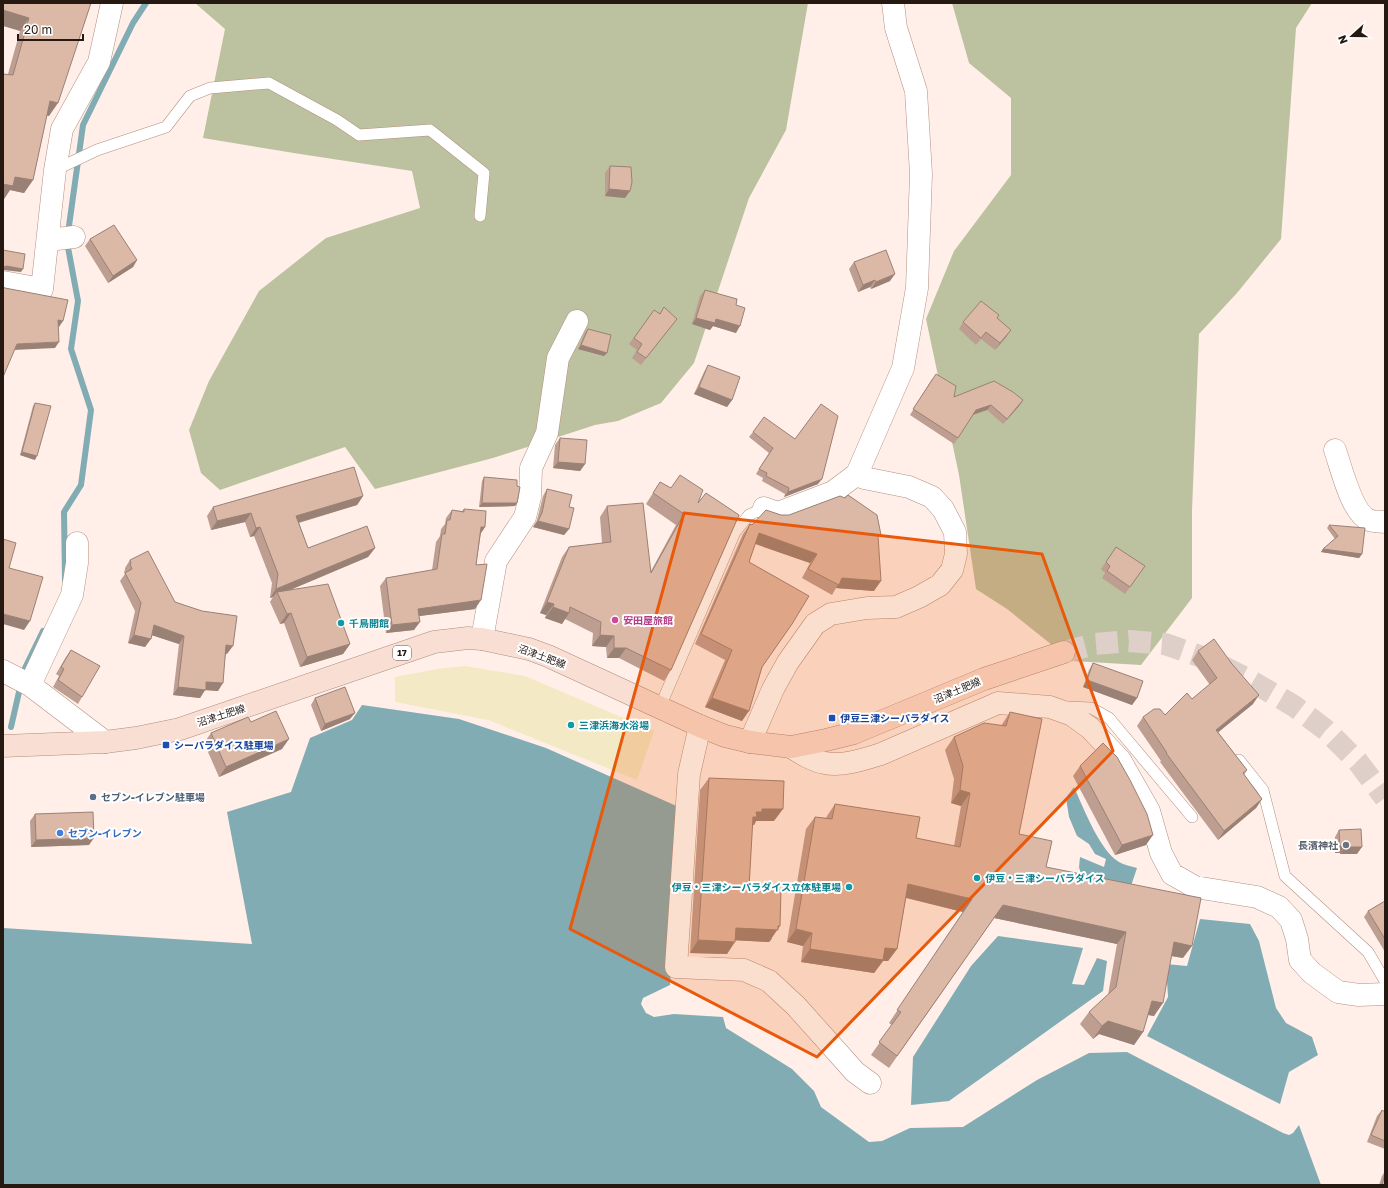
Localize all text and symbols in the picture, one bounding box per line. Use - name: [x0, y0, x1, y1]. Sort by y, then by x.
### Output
- scale bar: [18, 16, 83, 42]
- north arrow: [1332, 16, 1372, 56]
- text: 20 m: [24, 22, 52, 37]
- text: N: [1335, 34, 1350, 46]
- place label: 安田屋旅館: [623, 614, 673, 626]
- marker: 安田屋旅館: [610, 615, 620, 625]
- place label: 千鳥開館: [349, 617, 389, 629]
- marker: 千鳥開館: [336, 618, 346, 628]
- street label: 沼津土肥線: [516, 642, 568, 670]
- road number: 17: [393, 646, 411, 660]
- street label: 沼津土肥線: [932, 675, 982, 705]
- street label: 沼津土肥線: [195, 702, 247, 728]
- place label: 伊豆三津シーパラダイス: [840, 712, 950, 724]
- marker: 伊豆三津シーパラダイス: [827, 713, 837, 723]
- place label: 三津浜海水浴場: [579, 719, 649, 731]
- marker: 三津浜海水浴場: [566, 720, 576, 730]
- place label: シーパラダイス駐車場: [174, 739, 274, 751]
- marker: シーパラダイス駐車場: [161, 740, 171, 750]
- place label: セブン-イレブン駐車場: [101, 791, 205, 803]
- marker: セブン-イレブン駐車場: [88, 792, 98, 802]
- place label: セブン-イレブン: [68, 827, 142, 839]
- marker: セブン-イレブン: [55, 828, 65, 838]
- place label: 長濱神社: [1298, 839, 1339, 851]
- marker: 長濱神社: [1341, 840, 1351, 850]
- place label: 伊豆・三津シーパラダイス: [985, 872, 1105, 884]
- marker: 伊豆・三津シーパラダイス: [972, 873, 982, 883]
- place label: 伊豆・三津シーパラダイス立体駐車場: [671, 881, 841, 893]
- marker: 伊豆・三津シーパラダイス立体駐車場: [844, 882, 854, 892]

